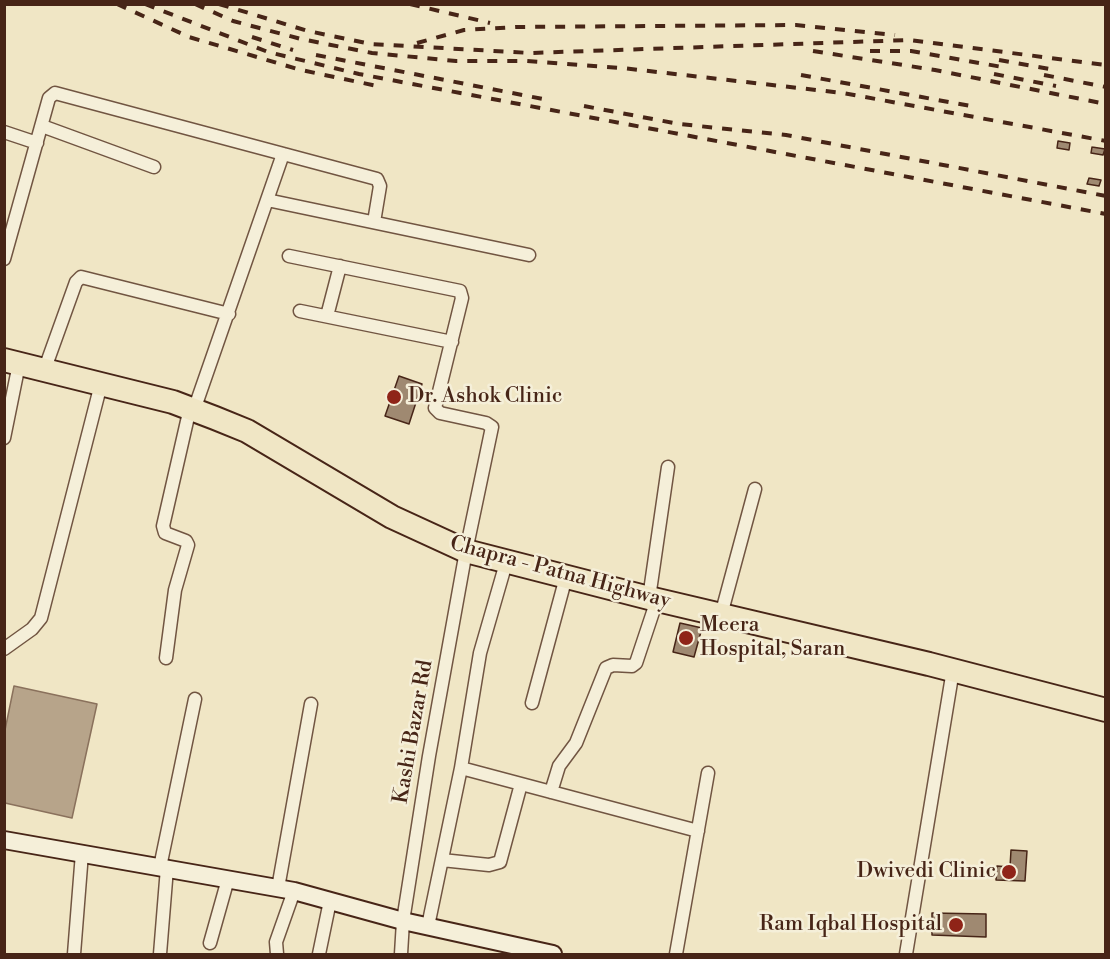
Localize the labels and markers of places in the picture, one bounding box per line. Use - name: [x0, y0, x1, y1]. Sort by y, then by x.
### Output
- place label: Dr. Ashok Clinic: [408, 384, 562, 410]
- marker: Dr. Ashok Clinic: [385, 388, 403, 406]
- place label: Meera Hospital, Saran: [700, 613, 845, 663]
- marker: Meera Hospital, Saran: [677, 629, 695, 647]
- place label: Dwivedi Clinic: [857, 859, 996, 885]
- marker: Dwivedi Clinic: [1000, 863, 1018, 881]
- place label: Ram Iqbal Hospital: [759, 912, 942, 938]
- marker: Ram Iqbal Hospital: [947, 916, 965, 934]

